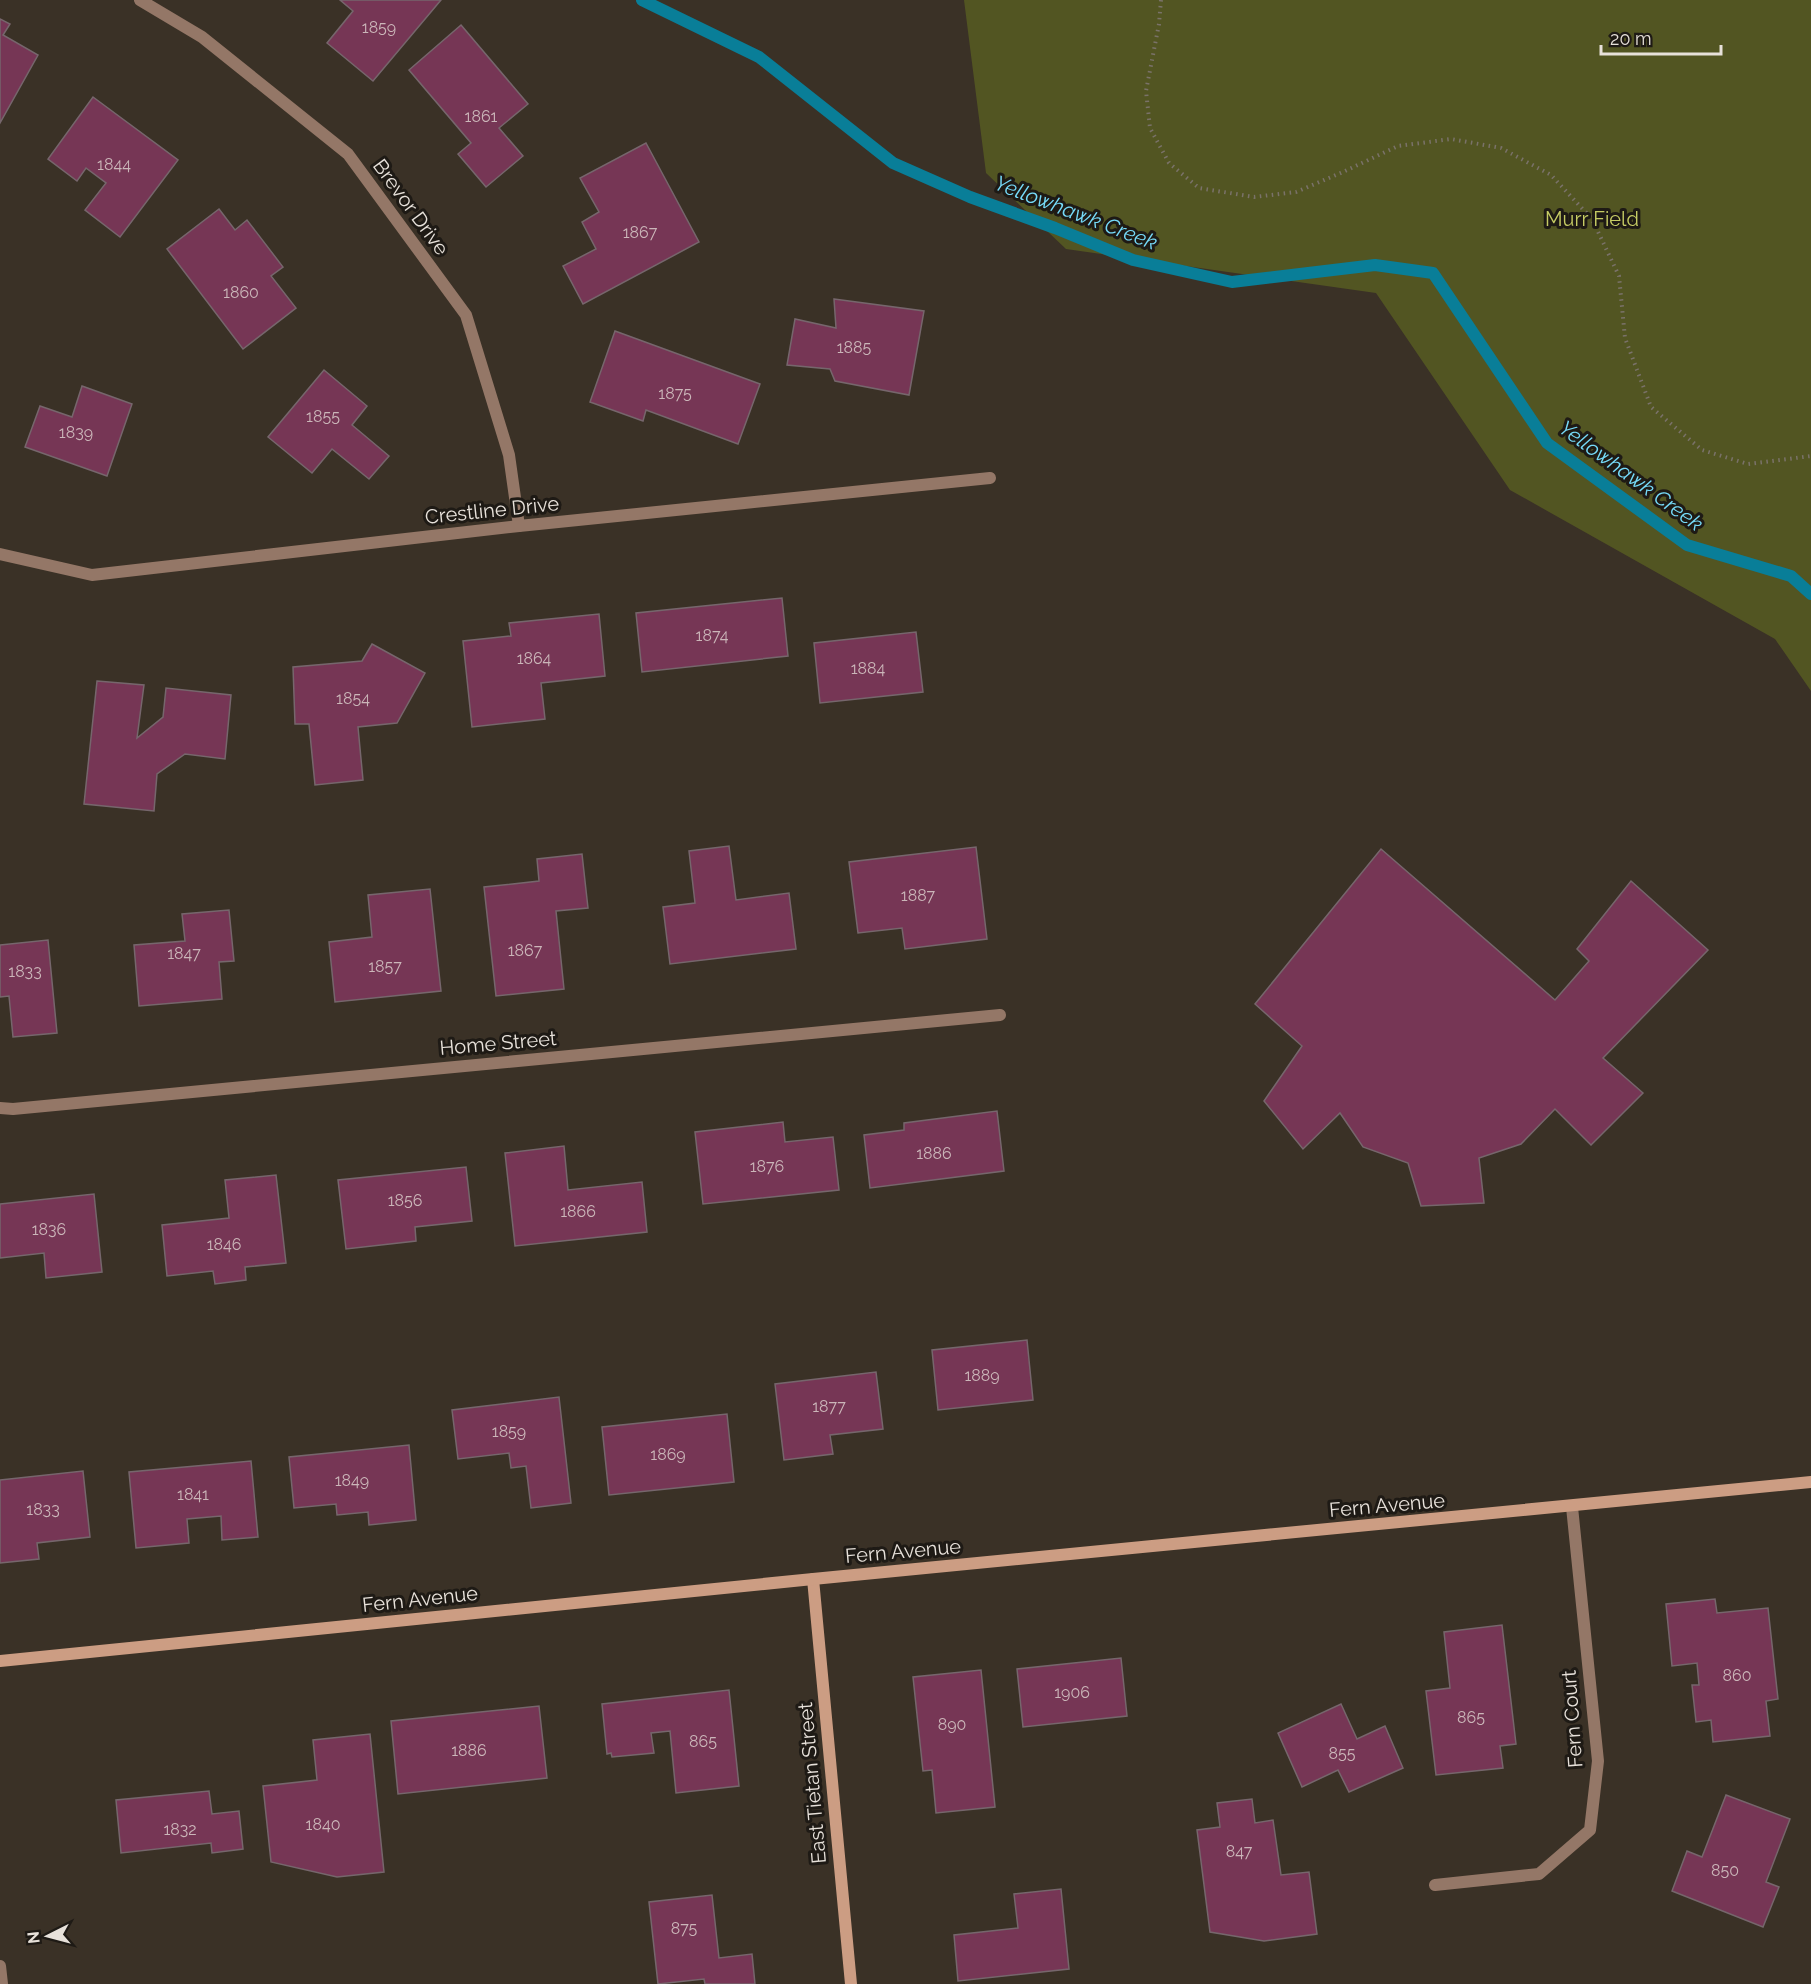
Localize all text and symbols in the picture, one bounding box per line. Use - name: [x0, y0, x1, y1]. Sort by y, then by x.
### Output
- house number: 1859: [362, 18, 396, 37]
- scale bar: [1601, 18, 1721, 56]
- text: 20 m: [1610, 28, 1652, 49]
- house number: 1861: [465, 107, 498, 126]
- street label: Brevor Drive: [368, 154, 454, 260]
- house number: 1844: [97, 155, 131, 174]
- water label: Yellowhawk Creek: [992, 170, 1161, 255]
- park label: Murr Field: [1545, 207, 1639, 231]
- house number: 1867: [623, 223, 658, 242]
- house number: 1860: [223, 283, 259, 302]
- house number: 1885: [837, 338, 872, 357]
- house number: 1875: [658, 384, 692, 403]
- house number: 1855: [306, 407, 340, 426]
- water label: Yellowhawk Creek: [1554, 415, 1708, 536]
- house number: 1839: [59, 423, 93, 442]
- street label: Crestline Drive: [424, 491, 560, 529]
- house number: 1874: [696, 626, 729, 645]
- house number: 1864: [517, 649, 552, 668]
- house number: 1884: [851, 659, 886, 678]
- house number: 1854: [336, 689, 370, 708]
- house number: 1887: [901, 886, 936, 905]
- house number: 1867: [508, 941, 543, 960]
- house number: 1847: [167, 944, 201, 963]
- house number: 1857: [368, 957, 402, 976]
- house number: 1833: [8, 962, 42, 981]
- street label: Home Street: [439, 1026, 558, 1060]
- house number: 1886: [916, 1144, 952, 1163]
- house number: 1876: [750, 1157, 784, 1176]
- house number: 1856: [388, 1191, 422, 1210]
- house number: 1866: [560, 1202, 596, 1221]
- house number: 1836: [32, 1220, 66, 1239]
- house number: 1846: [207, 1235, 241, 1254]
- house number: 1889: [964, 1366, 1000, 1385]
- house number: 1877: [812, 1397, 846, 1416]
- house number: 1859: [492, 1422, 526, 1441]
- house number: 1869: [650, 1445, 686, 1464]
- house number: 1849: [335, 1471, 369, 1490]
- house number: 1841: [177, 1485, 209, 1504]
- street label: Fern Avenue: [1328, 1488, 1446, 1522]
- house number: 1833: [26, 1500, 60, 1519]
- street label: Fern Avenue: [844, 1534, 962, 1568]
- street label: Fern Avenue: [361, 1581, 479, 1617]
- house number: 860: [1723, 1666, 1751, 1685]
- street label: Fern Court: [1557, 1669, 1587, 1769]
- house number: 1906: [1054, 1683, 1090, 1702]
- street label: East Tietan Street: [793, 1701, 831, 1865]
- house number: 865: [1457, 1708, 1485, 1727]
- house number: 890: [938, 1715, 966, 1734]
- house number: 865: [689, 1732, 717, 1751]
- house number: 1886: [451, 1741, 487, 1760]
- house number: 855: [1329, 1744, 1356, 1763]
- house number: 1840: [306, 1815, 340, 1834]
- house number: 1832: [163, 1820, 197, 1839]
- house number: 847: [1226, 1842, 1253, 1861]
- house number: 850: [1711, 1861, 1739, 1880]
- north arrow: [18, 1906, 78, 1966]
- house number: 875: [671, 1919, 698, 1938]
- text: N: [23, 1930, 44, 1945]

